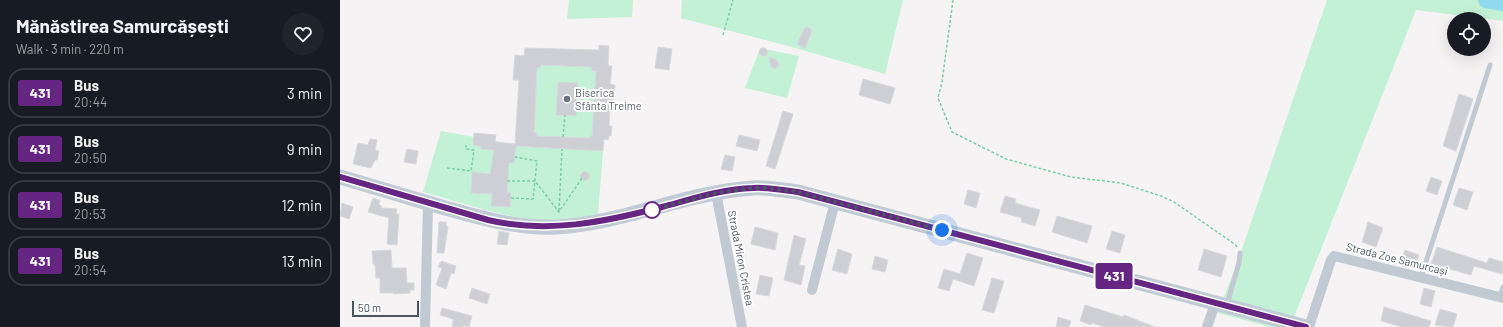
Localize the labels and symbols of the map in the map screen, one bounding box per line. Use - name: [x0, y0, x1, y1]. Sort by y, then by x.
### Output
- place label: Biserica Sfânta Treime: [575, 86, 642, 112]
- marker: Biserica Sfânta Treime: [562, 94, 572, 104]
- unlabelled marker: [643, 201, 661, 219]
- street label: Strada Miron Cristea: [726, 209, 757, 307]
- your location: [932, 220, 952, 240]
- street label: Strada Zoe Samurcași: [1345, 240, 1450, 277]
- line badge: 431: [1091, 263, 1137, 289]
- scale bar: [352, 299, 419, 318]

